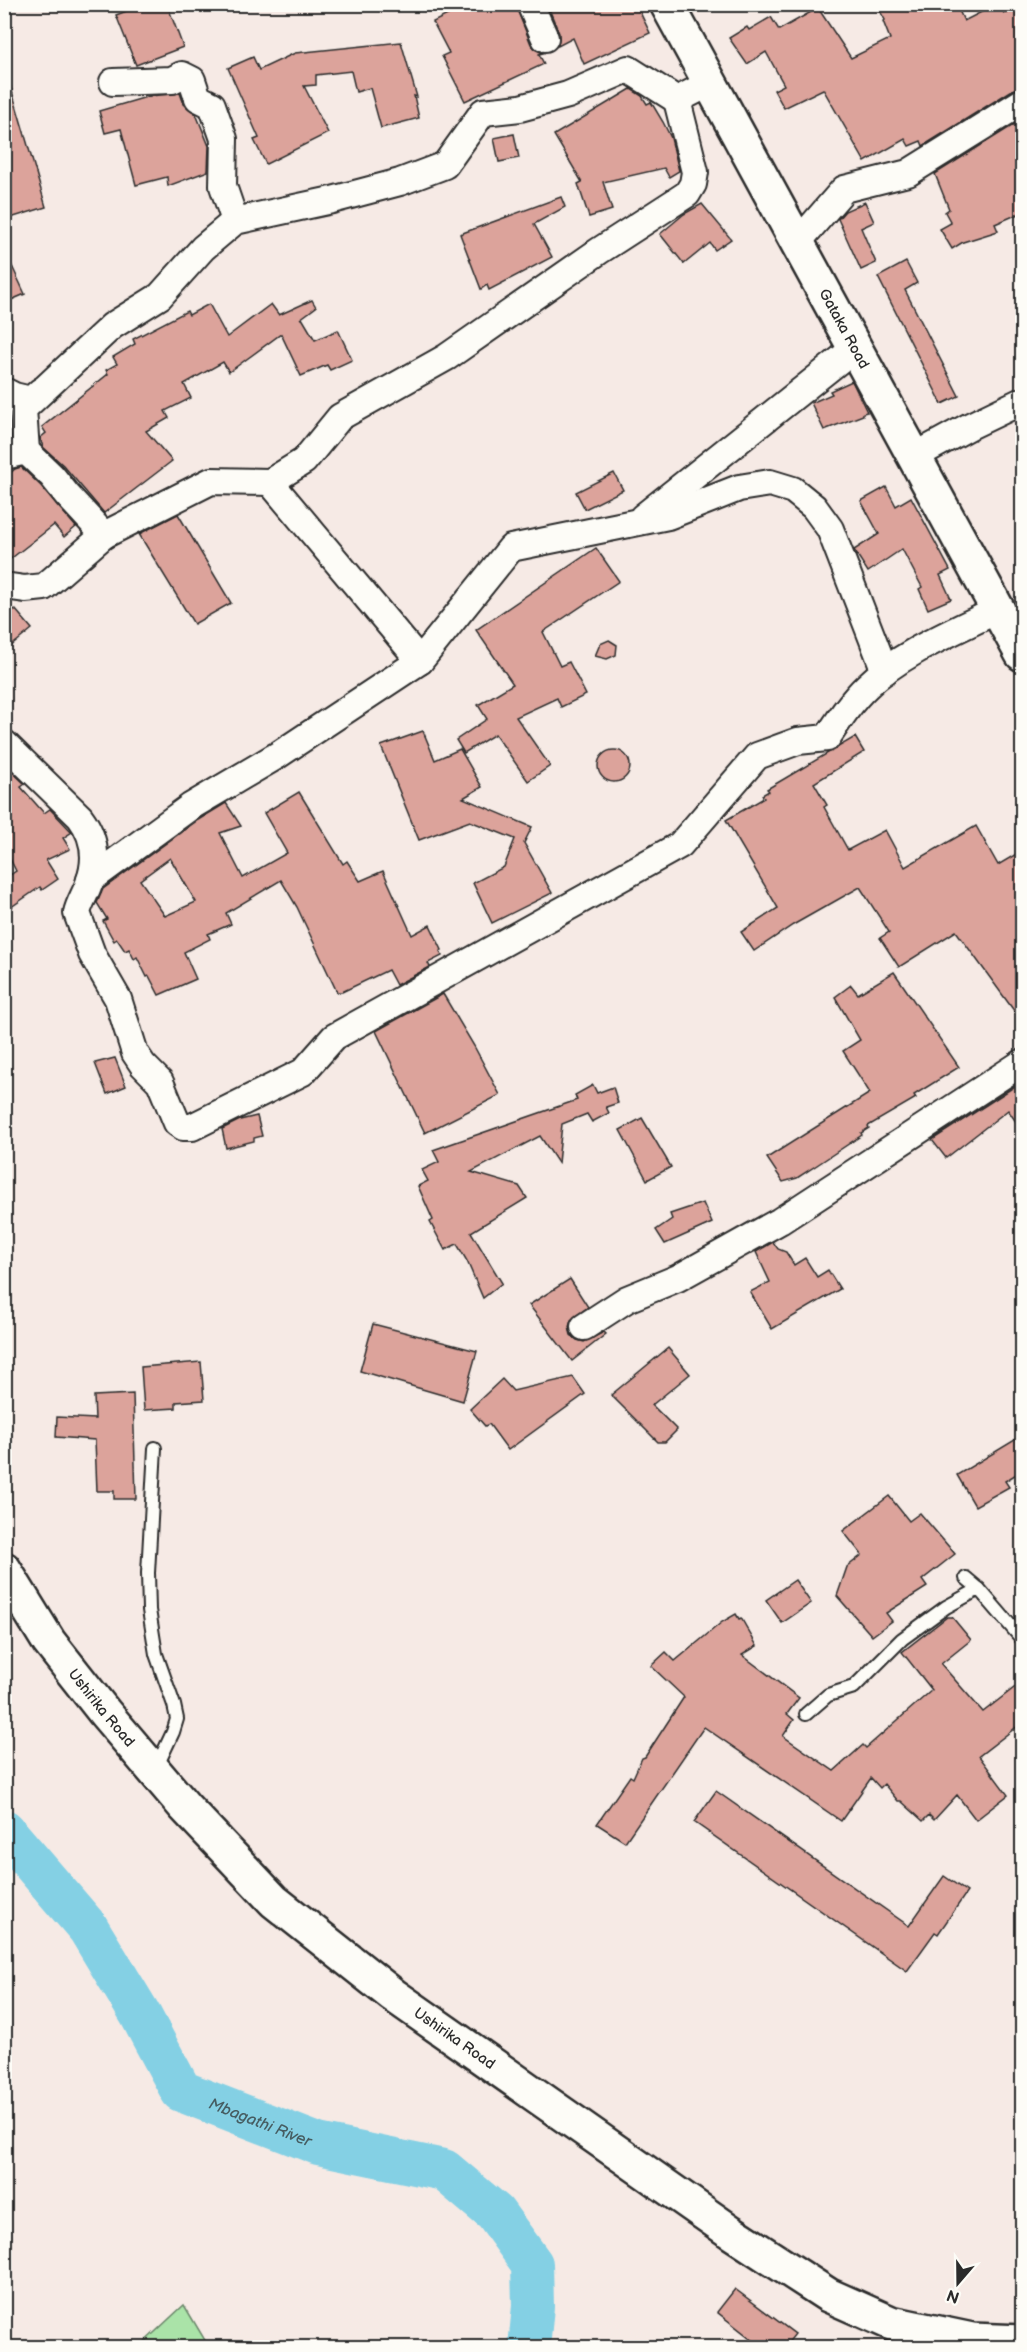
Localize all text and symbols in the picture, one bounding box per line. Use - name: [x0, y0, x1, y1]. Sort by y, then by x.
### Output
- street label: Gataka Road: [814, 286, 873, 372]
- street label: Ushirika Road: [64, 1665, 139, 1751]
- street label: Ushirika Road: [410, 2004, 499, 2074]
- water label: Mbagathi River: [206, 2095, 315, 2152]
- north arrow: [928, 2253, 988, 2313]
- text: N: [944, 2285, 962, 2307]

